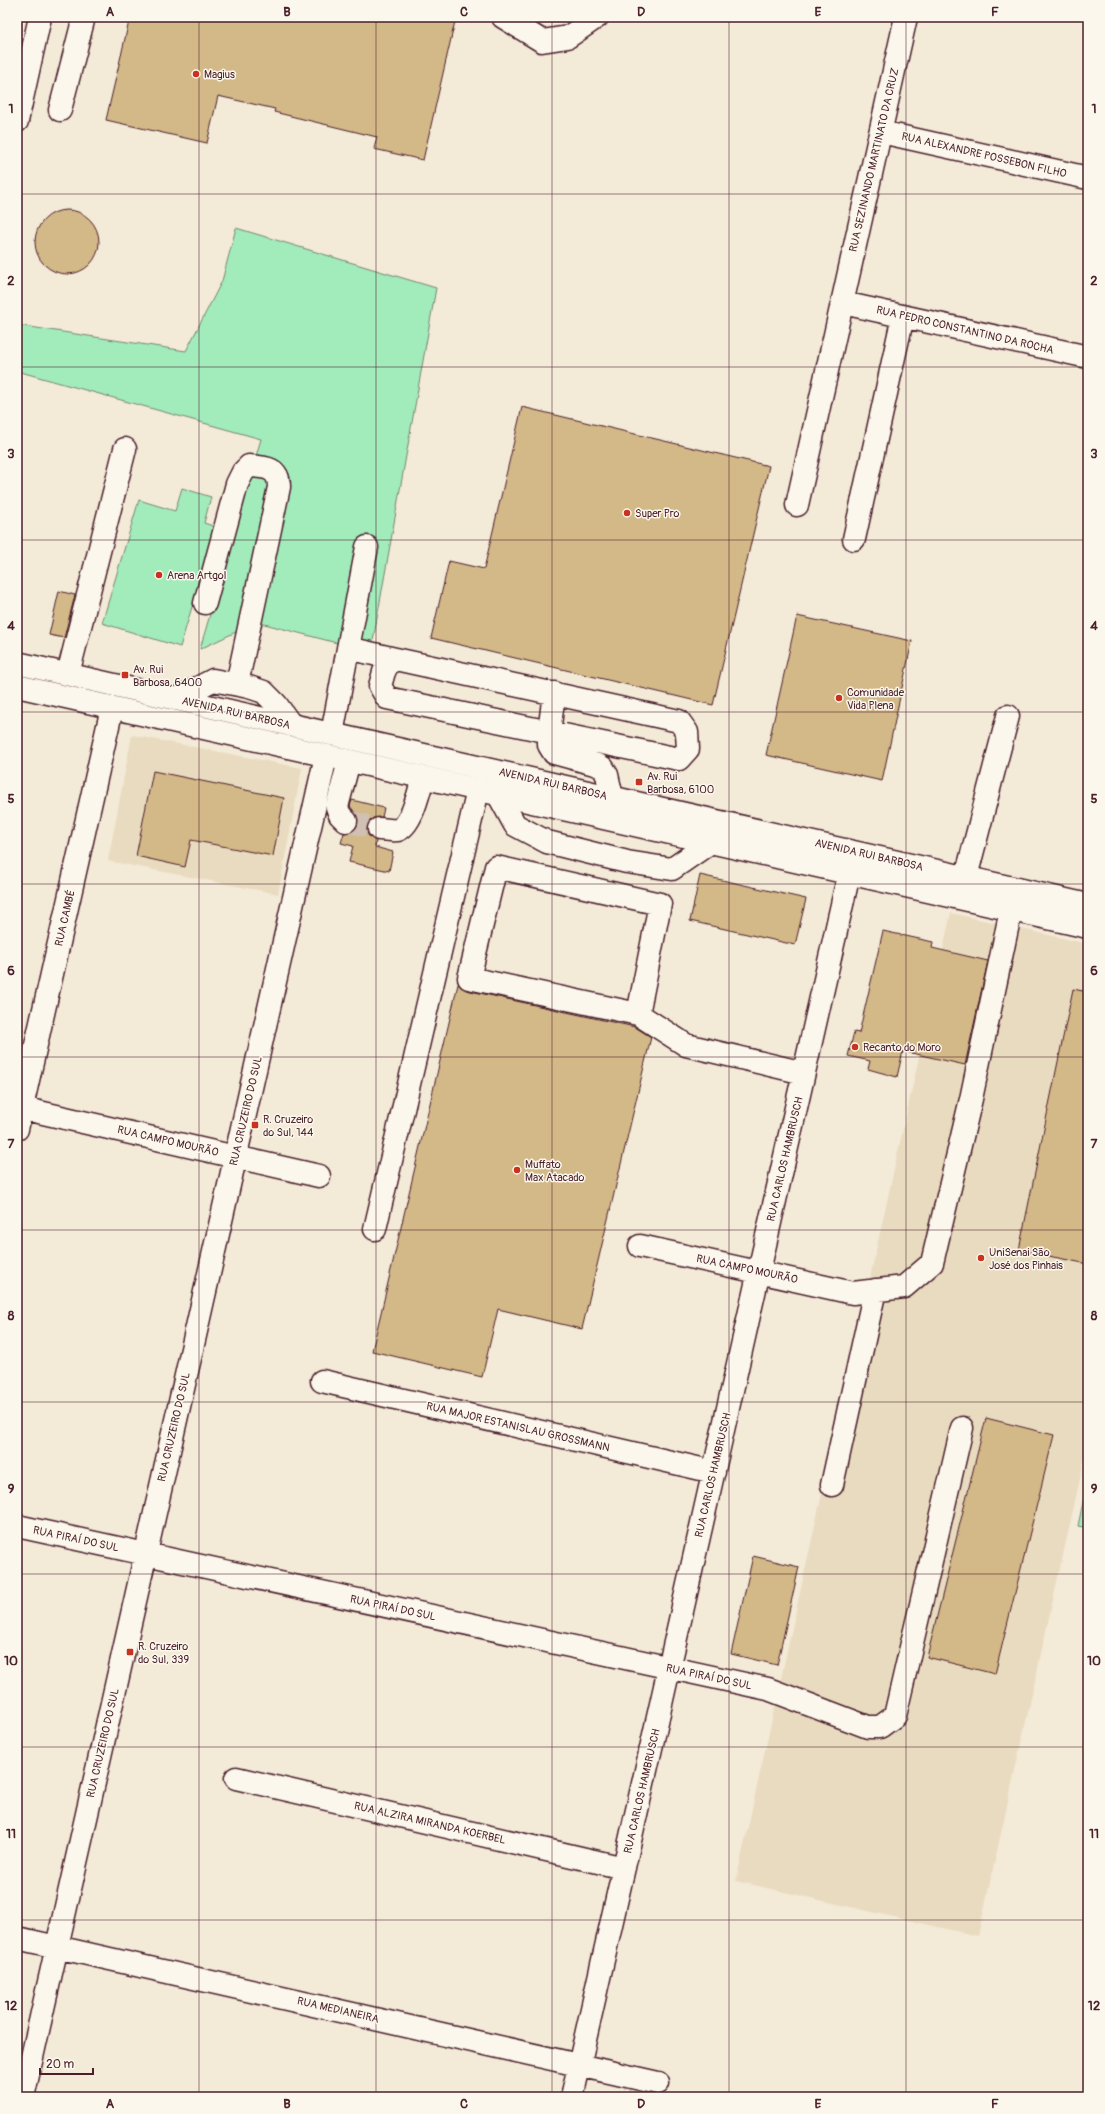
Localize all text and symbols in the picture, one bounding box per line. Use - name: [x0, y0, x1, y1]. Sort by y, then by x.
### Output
- text: A: [106, 4, 115, 20]
- text: B: [283, 4, 291, 20]
- text: C: [460, 4, 468, 20]
- text: D: [637, 4, 645, 20]
- text: E: [815, 4, 822, 20]
- text: F: [991, 4, 999, 20]
- street label: RUA SEZINANDO MARTINATO DA CRUZ: [846, 66, 902, 253]
- place label: Magius: [204, 68, 235, 81]
- marker: Magius: [191, 69, 201, 79]
- text: 1: [8, 101, 14, 117]
- text: 1: [1091, 101, 1097, 117]
- street label: RUA ALEXANDRE POSSEBON FILHO: [900, 130, 1068, 180]
- text: 2: [7, 273, 15, 289]
- text: 2: [1090, 273, 1098, 289]
- street label: RUA PEDRO CONSTANTINO DA ROCHA: [875, 303, 1055, 357]
- text: 3: [7, 446, 15, 462]
- text: 3: [1090, 446, 1098, 462]
- place label: Super Pro: [635, 507, 679, 520]
- marker: Super Pro: [622, 508, 632, 518]
- place label: Arena Artgol: [167, 569, 226, 582]
- marker: Arena Artgol: [154, 570, 164, 580]
- text: 4: [7, 618, 15, 634]
- text: 4: [1090, 618, 1098, 634]
- place label: Av. Rui Barbosa, 6400: [133, 663, 202, 689]
- marker: Av. Rui Barbosa, 6400: [120, 670, 130, 680]
- place label: Comunidade Vida Plena: [847, 686, 905, 712]
- marker: Comunidade Vida Plena: [834, 693, 844, 703]
- street label: AVENIDA RUI BARBOSA: [181, 694, 291, 732]
- street label: AVENIDA RUI BARBOSA: [498, 765, 608, 803]
- place label: Av. Rui Barbosa, 6100: [647, 770, 714, 796]
- marker: Av. Rui Barbosa, 6100: [634, 777, 644, 787]
- text: 5: [7, 791, 15, 807]
- text: 5: [1090, 791, 1098, 807]
- street label: AVENIDA RUI BARBOSA: [814, 836, 924, 874]
- street label: RUA CAMBÉ: [52, 889, 78, 947]
- text: 6: [7, 963, 15, 979]
- text: 6: [1090, 963, 1098, 979]
- place label: Recanto do Moro: [863, 1041, 941, 1054]
- marker: Recanto do Moro: [850, 1042, 860, 1052]
- street label: RUA CRUZEIRO DO SUL: [227, 1055, 265, 1167]
- street label: RUA CARLOS HAMBRUSCH: [764, 1095, 806, 1223]
- place label: R. Cruzeiro do Sul, 144: [263, 1113, 314, 1139]
- marker: R. Cruzeiro do Sul, 144: [250, 1120, 260, 1130]
- street label: RUA CAMPO MOURÃO: [116, 1123, 220, 1159]
- text: 7: [8, 1136, 15, 1152]
- text: 7: [1091, 1136, 1098, 1152]
- place label: Muffato Max Atacado: [525, 1158, 584, 1184]
- marker: Muffato Max Atacado: [512, 1165, 522, 1175]
- place label: UniSenai São José dos Pinhais: [989, 1246, 1063, 1272]
- street label: RUA CAMPO MOURÃO: [695, 1252, 799, 1286]
- marker: UniSenai São José dos Pinhais: [976, 1253, 986, 1263]
- text: 8: [8, 1308, 15, 1324]
- text: 8: [1091, 1308, 1098, 1324]
- street label: RUA CRUZEIRO DO SUL: [155, 1371, 193, 1483]
- street label: RUA MAJOR ESTANISLAU GROSSMANN: [425, 1400, 611, 1454]
- street label: RUA CARLOS HAMBRUSCH: [692, 1411, 734, 1539]
- text: 9: [8, 1481, 15, 1497]
- text: 9: [1091, 1481, 1098, 1497]
- street label: RUA PIRAÍ DO SUL: [32, 1524, 120, 1554]
- street label: RUA PIRAÍ DO SUL: [349, 1593, 437, 1623]
- place label: R. Cruzeiro do Sul, 339: [138, 1640, 189, 1666]
- marker: R. Cruzeiro do Sul, 339: [125, 1647, 135, 1657]
- text: 10: [4, 1653, 18, 1669]
- text: 10: [1087, 1653, 1101, 1669]
- street label: RUA PIRAÍ DO SUL: [665, 1662, 753, 1692]
- street label: RUA CRUZEIRO DO SUL: [84, 1687, 122, 1799]
- street label: RUA CARLOS HAMBRUSCH: [621, 1727, 663, 1855]
- street label: RUA ALZIRA MIRANDA KOERBEL: [353, 1799, 507, 1847]
- text: 11: [6, 1826, 16, 1842]
- text: 11: [1089, 1826, 1099, 1842]
- street label: RUA MEDIANEIRA: [296, 1994, 380, 2026]
- text: 12: [5, 1998, 17, 2014]
- text: 12: [1088, 1998, 1100, 2014]
- scale bar: [40, 2050, 93, 2076]
- text: 20 m: [46, 2057, 75, 2072]
- text: A: [106, 2096, 115, 2112]
- text: B: [283, 2096, 291, 2112]
- text: C: [460, 2096, 468, 2112]
- text: D: [637, 2096, 645, 2112]
- text: E: [815, 2096, 822, 2112]
- text: F: [991, 2096, 999, 2112]

